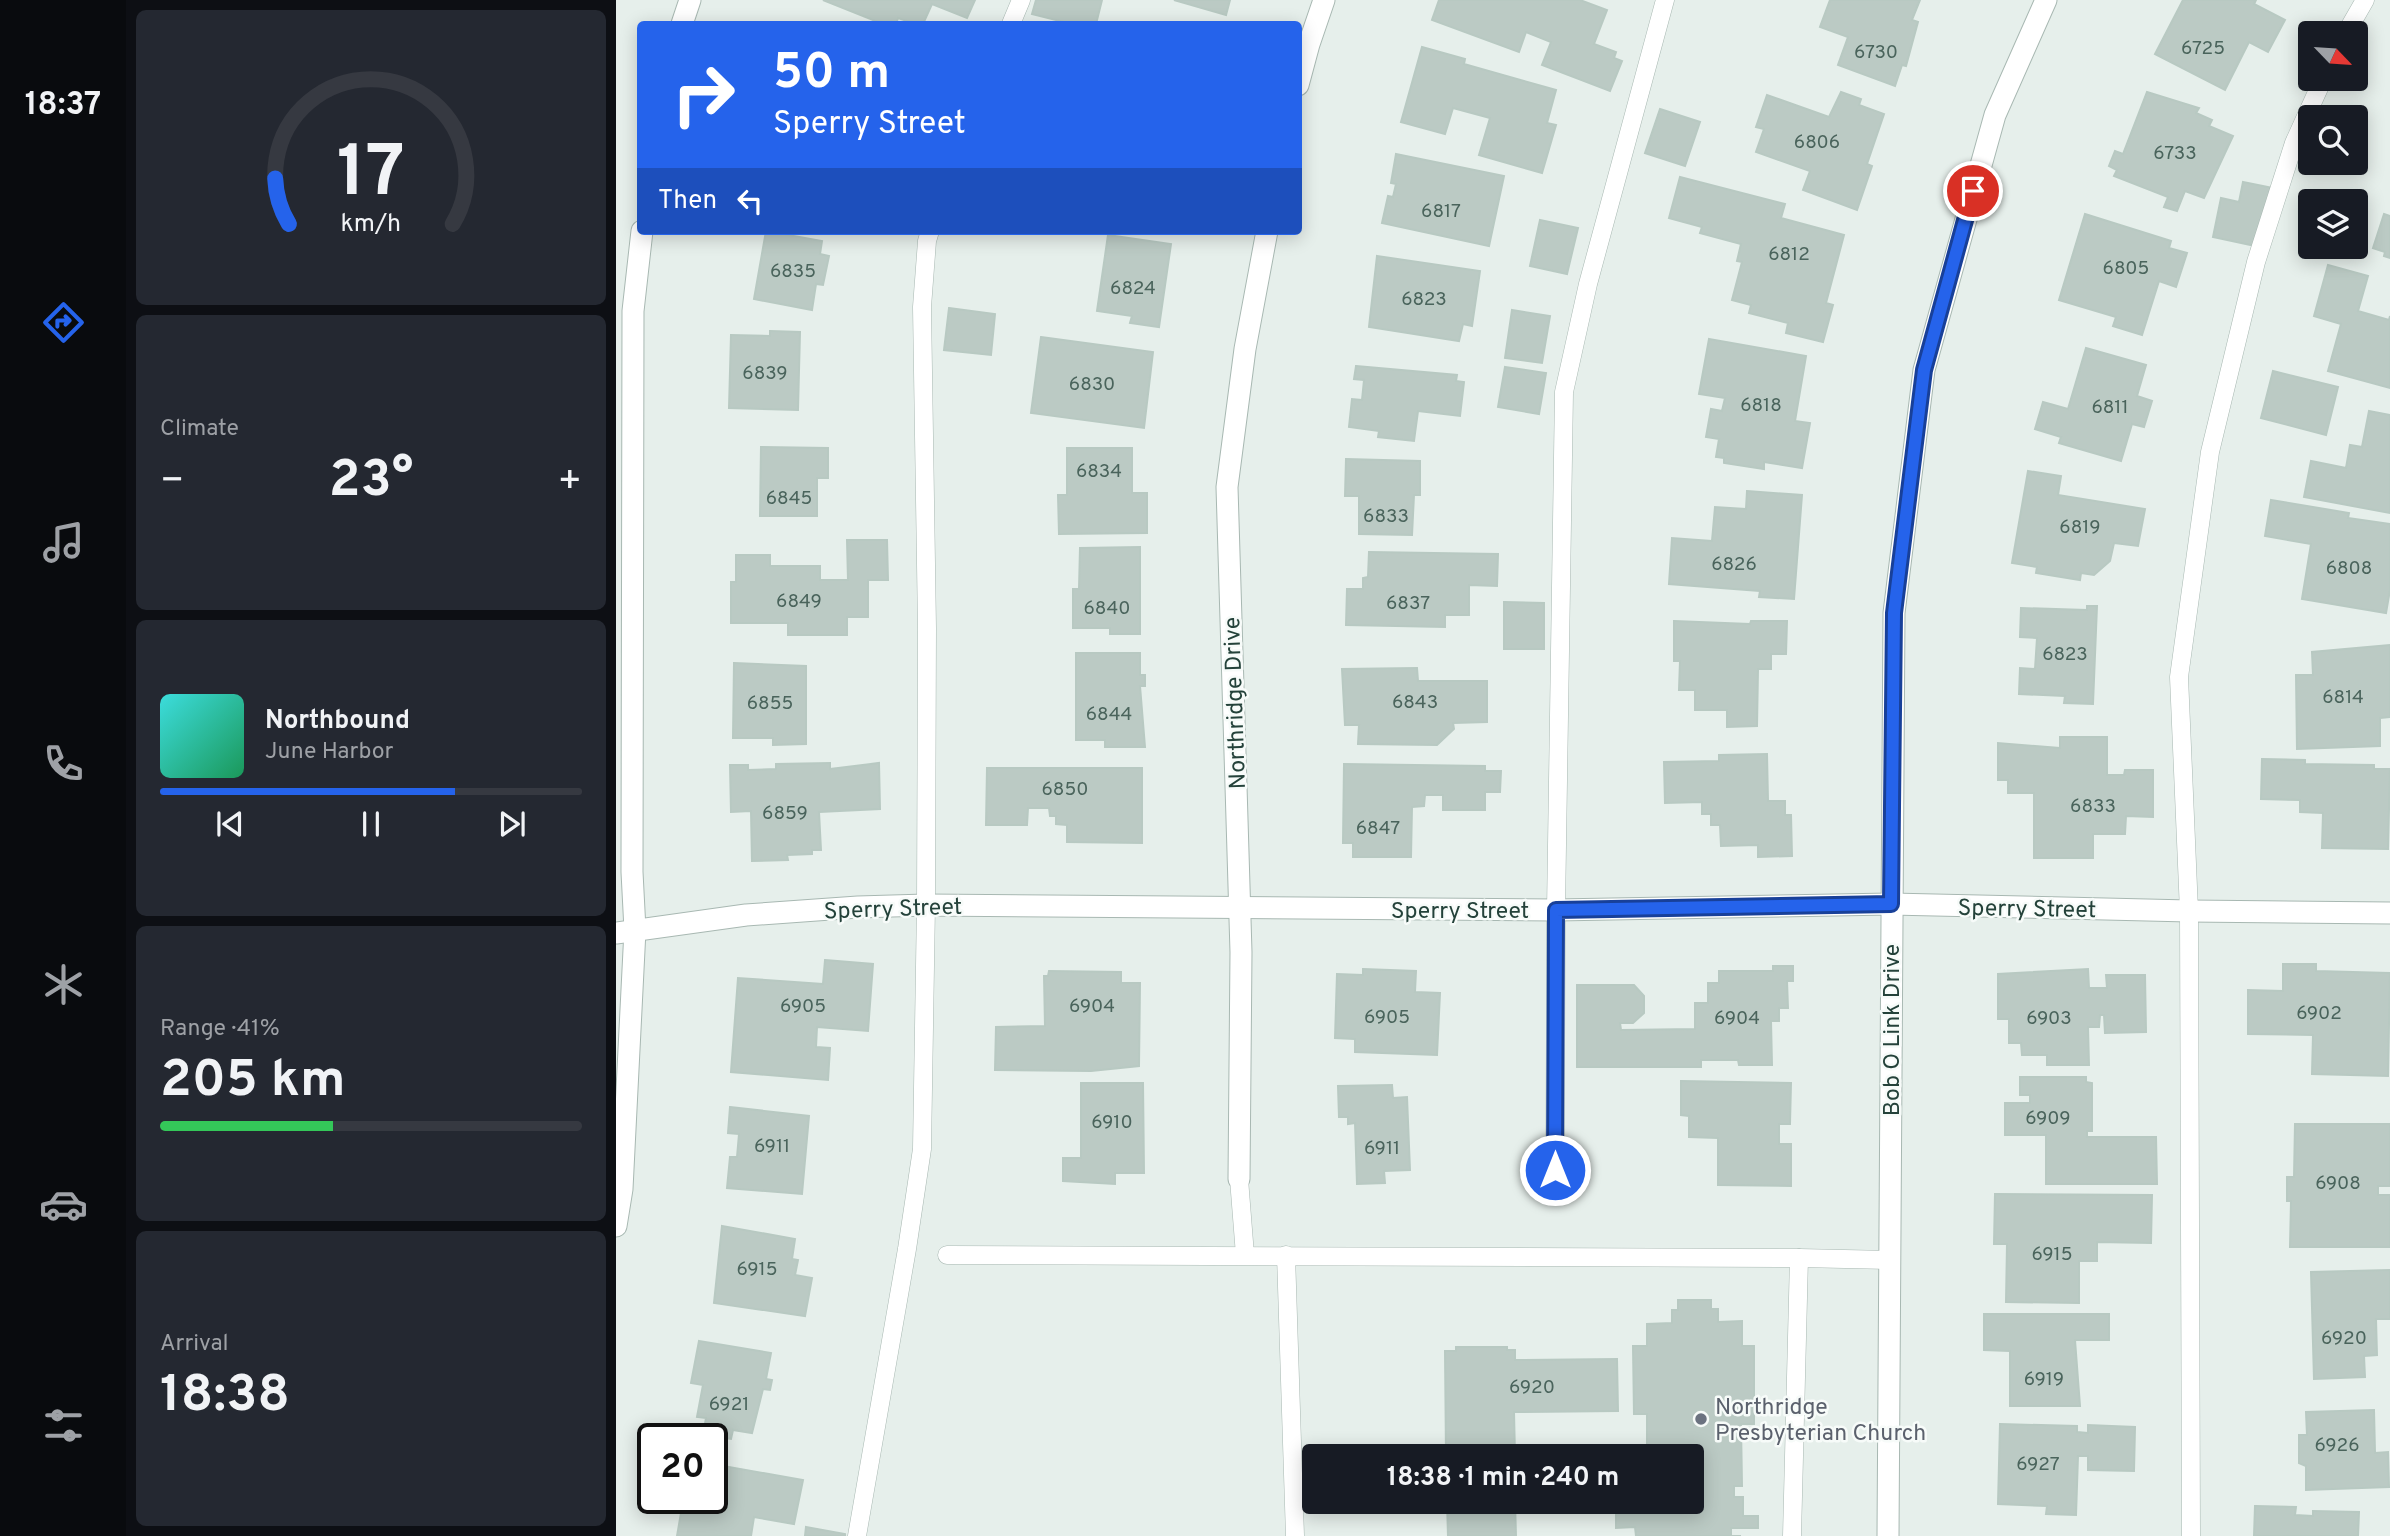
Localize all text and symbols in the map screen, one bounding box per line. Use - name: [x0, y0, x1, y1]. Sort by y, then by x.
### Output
- north arrow: [2298, 21, 2368, 91]
- map controls: [2298, 21, 2368, 259]
- house number: 6725: [2181, 37, 2225, 61]
- house number: 6730: [1854, 41, 1898, 65]
- text: 50 m: [773, 44, 890, 106]
- icon: right: [658, 49, 749, 140]
- text: 18:37: [25, 86, 101, 126]
- text: Sperry Street: [773, 105, 966, 145]
- button: search: [2298, 105, 2368, 175]
- text: 17: [337, 130, 405, 222]
- house number: 6806: [1794, 131, 1840, 155]
- house number: 6733: [2153, 142, 2197, 166]
- pin: [1943, 161, 2003, 221]
- icon: arrive: [1954, 172, 1992, 210]
- icon: left: [731, 182, 769, 220]
- text: Then: [658, 185, 717, 218]
- button: layers: [2298, 189, 2368, 259]
- house number: 6817: [1421, 200, 1461, 224]
- text: km/h: [341, 208, 401, 240]
- house number: 6812: [1768, 243, 1810, 267]
- house number: 6805: [2103, 257, 2149, 281]
- house number: 6835: [770, 260, 816, 284]
- house number: 6824: [1110, 277, 1156, 301]
- house number: 6823: [1401, 288, 1447, 312]
- icon: directions: [39, 298, 88, 347]
- house number: 6839: [742, 362, 788, 386]
- house number: 6830: [1069, 373, 1115, 397]
- house number: 6818: [1740, 394, 1782, 418]
- house number: 6811: [2091, 396, 2129, 420]
- text: Climate: [160, 415, 239, 444]
- text: 23°: [329, 449, 413, 515]
- text: −: [160, 458, 185, 507]
- text: +: [557, 458, 582, 507]
- house number: 6834: [1076, 460, 1122, 484]
- house number: 6845: [766, 487, 812, 511]
- house number: 6833: [1363, 505, 1409, 529]
- house number: 6819: [2059, 516, 2101, 540]
- icon: music: [39, 518, 88, 567]
- house number: 6826: [1711, 553, 1757, 577]
- house number: 6808: [2326, 557, 2372, 581]
- house number: 6849: [776, 590, 822, 614]
- house number: 6837: [1386, 592, 1430, 616]
- house number: 6840: [1084, 597, 1130, 621]
- street label: Northridge Drive: [1219, 616, 1254, 790]
- house number: 6823: [2042, 643, 2088, 667]
- house number: 6814: [2322, 686, 2364, 710]
- house number: 6843: [1392, 691, 1438, 715]
- house number: 6855: [747, 692, 793, 716]
- house number: 6844: [1086, 703, 1132, 727]
- text: Northbound: [265, 705, 410, 738]
- text: June Harbor: [265, 738, 393, 767]
- icon: phone: [39, 739, 88, 788]
- house number: 6850: [1042, 778, 1088, 802]
- house number: 6833: [2070, 795, 2116, 819]
- house number: 6859: [762, 802, 808, 826]
- icon: previous: [211, 805, 249, 843]
- icon: pause: [352, 805, 390, 843]
- icon: next: [493, 805, 531, 843]
- house number: 6847: [1356, 817, 1400, 841]
- street label: Sperry Street: [823, 894, 963, 927]
- street label: Sperry Street: [1957, 895, 2097, 926]
- street label: Sperry Street: [1391, 898, 1529, 927]
- street label: Bob O Link Drive: [1879, 944, 1908, 1116]
- icon: climate: [39, 960, 88, 1009]
- house number: 6905: [780, 995, 826, 1019]
- house number: 6904: [1069, 995, 1115, 1019]
- house number: 6902: [2296, 1002, 2342, 1026]
- house number: 6905: [1364, 1006, 1410, 1030]
- house number: 6904: [1714, 1007, 1760, 1031]
- house number: 6903: [2026, 1007, 2072, 1031]
- text: Range · 41%: [160, 1015, 280, 1044]
- text: 205 km: [160, 1049, 345, 1115]
- house number: 6909: [2025, 1107, 2071, 1131]
- house number: 6910: [1091, 1111, 1133, 1135]
- position arrow: [1518, 1133, 1592, 1207]
- house number: 6911: [754, 1135, 790, 1159]
- house number: 6911: [1364, 1137, 1400, 1161]
- house number: 6908: [2315, 1172, 2361, 1196]
- icon: car: [39, 1180, 88, 1229]
- house number: 6915: [2032, 1243, 2072, 1267]
- house number: 6915: [737, 1258, 777, 1282]
- house number: 6920: [2321, 1327, 2367, 1351]
- text: Arrival: [160, 1330, 229, 1359]
- text: 18:38: [160, 1364, 290, 1430]
- house number: 6919: [2024, 1368, 2064, 1392]
- house number: 6920: [1509, 1376, 1555, 1400]
- house number: 6921: [709, 1393, 749, 1417]
- place label: Northridge Presbyterian Church: [1715, 1394, 1926, 1449]
- icon: filters: [39, 1401, 88, 1450]
- marker: Northridge Presbyterian Church: [1693, 1411, 1709, 1427]
- speed limit sign: 20: [637, 1423, 728, 1514]
- house number: 6926: [2315, 1434, 2360, 1458]
- house number: 6927: [2016, 1453, 2060, 1477]
- text: 18:38 · 1 min · 240 m: [1387, 1462, 1619, 1495]

